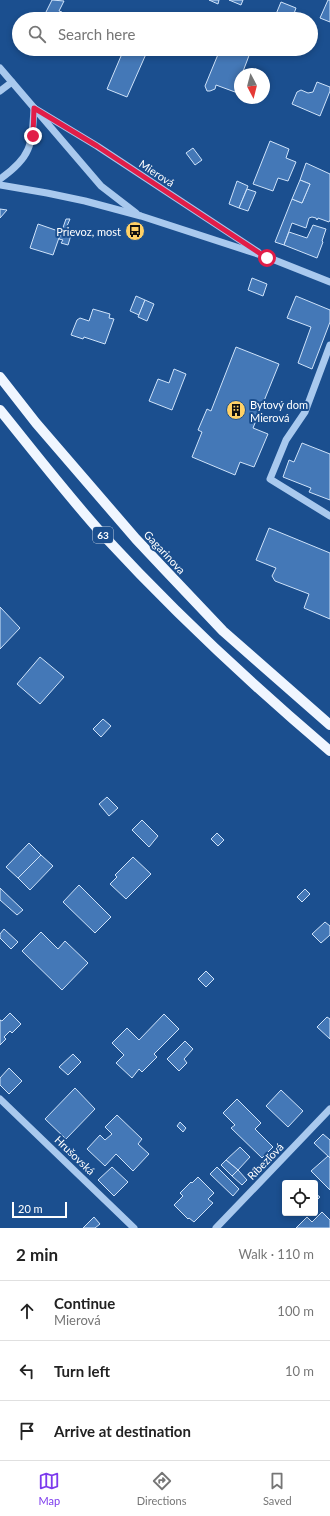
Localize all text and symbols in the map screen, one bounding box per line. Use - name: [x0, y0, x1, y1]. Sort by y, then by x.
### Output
- search box: [12, 12, 318, 56]
- icon: search: [26, 23, 48, 45]
- text: Search here: [58, 25, 135, 43]
- north arrow: [234, 68, 270, 104]
- route end: [24, 127, 42, 145]
- street label: Mierová: [137, 157, 177, 189]
- bus stop icon: Prievoz, most: [124, 220, 146, 242]
- place label: Prievoz, most: [56, 225, 121, 238]
- route start: [258, 249, 276, 267]
- place label: Bytový dom Mierová: [250, 398, 308, 424]
- building icon: Bytový dom Mierová: [225, 399, 247, 421]
- road number: 63: [93, 527, 113, 543]
- street label: Gagarinova: [142, 528, 188, 576]
- street label: Hrušovská: [52, 1133, 98, 1177]
- street label: Ríbezľová: [244, 1140, 286, 1182]
- map controls: [282, 1180, 318, 1216]
- button: locate: [282, 1180, 318, 1216]
- scale bar: [12, 1200, 67, 1219]
- text: 20 m: [18, 1202, 43, 1215]
- text: 2 min: [16, 1244, 58, 1265]
- text: Walk · 110 m: [238, 1246, 314, 1262]
- text: Continue: [54, 1294, 115, 1312]
- icon: ahead: [16, 1300, 38, 1322]
- text: 100 m: [277, 1303, 314, 1319]
- text: Mierová: [54, 1312, 101, 1328]
- icon: left: [16, 1360, 38, 1382]
- text: Turn left: [54, 1362, 110, 1380]
- text: 10 m: [285, 1363, 314, 1379]
- icon: arrive: [16, 1420, 38, 1442]
- text: Arrive at destination: [54, 1422, 191, 1440]
- tab: Map: [38, 1470, 60, 1507]
- tab: Directions: [137, 1470, 186, 1507]
- tab: Saved: [263, 1470, 292, 1507]

